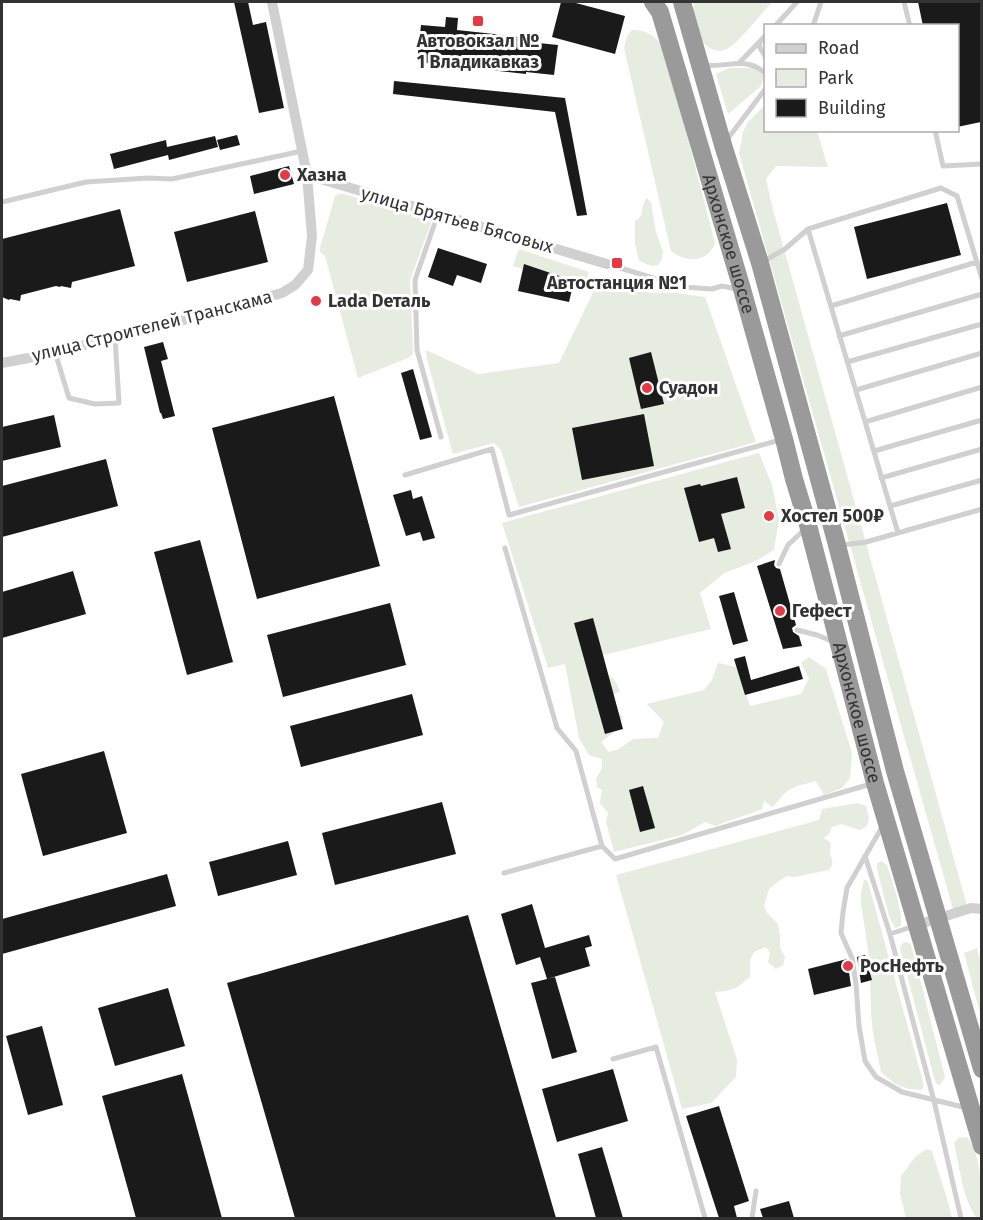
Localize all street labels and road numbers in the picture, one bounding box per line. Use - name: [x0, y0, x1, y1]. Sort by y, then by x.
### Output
- street label: Архонское шоссе: [698, 171, 759, 316]
- street label: улица Брятьев Бясовых: [358, 182, 556, 258]
- street label: улица Строителей Транскама: [30, 285, 274, 367]
- street label: Архонское шоссе: [828, 640, 886, 785]

